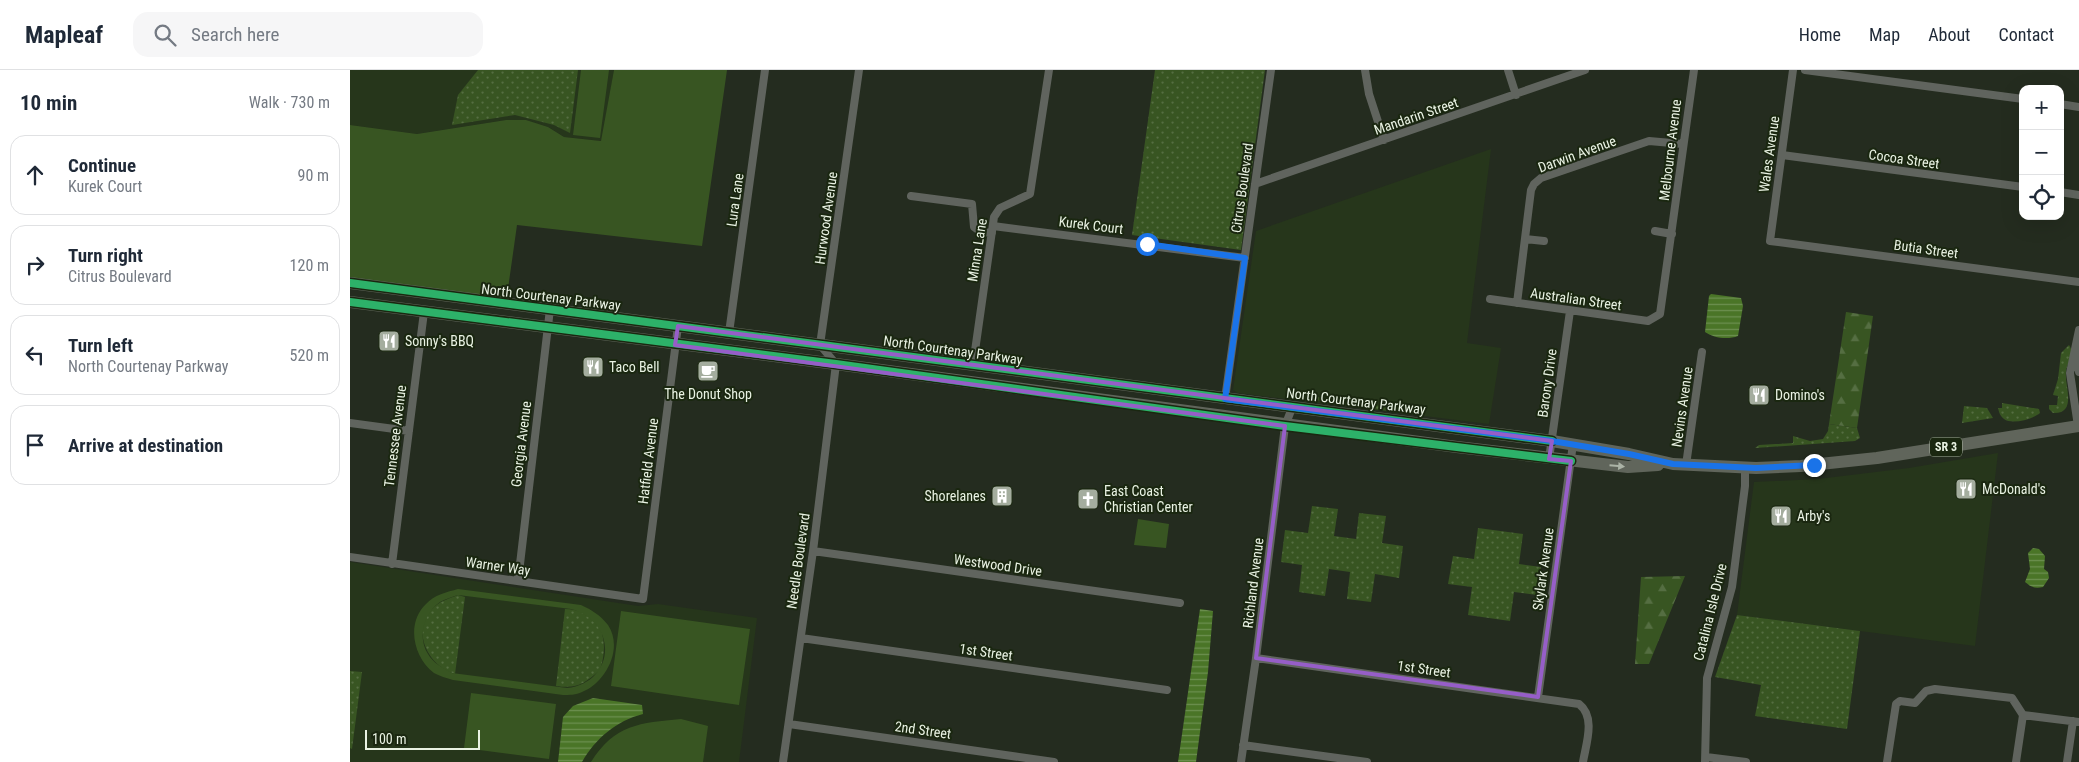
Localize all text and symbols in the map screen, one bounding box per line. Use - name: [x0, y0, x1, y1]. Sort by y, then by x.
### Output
- search box: [133, 12, 483, 57]
- text: Mapleaf: [25, 21, 103, 49]
- icon: search: [151, 21, 179, 49]
- text: Search here: [191, 23, 279, 46]
- text: Home: [1799, 24, 1841, 45]
- text: Map: [1869, 24, 1900, 45]
- text: About: [1928, 24, 1970, 45]
- text: Contact: [1998, 24, 2054, 45]
- map controls: [2019, 85, 2064, 220]
- button: +: [2019, 85, 2064, 130]
- text: 10 min: [20, 91, 77, 115]
- text: Walk · 730 m: [249, 93, 330, 112]
- street label: Mandarin Street: [1372, 94, 1460, 138]
- street label: Melbourne Avenue: [1656, 98, 1684, 202]
- street label: Wales Avenue: [1756, 114, 1782, 193]
- button: −: [2019, 130, 2064, 175]
- street label: Darwin Avenue: [1536, 132, 1619, 175]
- street label: Citrus Boulevard: [1228, 142, 1256, 234]
- street label: Cocoa Street: [1868, 146, 1940, 172]
- text: Continue: [68, 154, 136, 177]
- icon: ahead: [21, 161, 49, 189]
- text: 90 m: [297, 166, 329, 185]
- street label: Hurwood Avenue: [812, 170, 840, 265]
- street label: Lura Lane: [723, 172, 747, 228]
- button: locate: [2019, 175, 2064, 220]
- text: Kurek Court: [68, 177, 142, 196]
- street label: Kurek Court: [1058, 213, 1124, 237]
- street label: Minna Lane: [964, 217, 990, 283]
- route start: [1136, 233, 1159, 256]
- street label: Butia Street: [1893, 237, 1959, 261]
- text: Turn right: [68, 244, 143, 267]
- icon: right: [21, 251, 49, 279]
- text: 120 m: [290, 256, 329, 275]
- text: Citrus Boulevard: [68, 267, 172, 286]
- street label: North Courtenay Parkway: [480, 281, 622, 314]
- street label: Australian Street: [1529, 285, 1623, 313]
- restaurant icon: Sonny's BBQ: [377, 329, 401, 353]
- street label: North Courtenay Parkway: [882, 332, 1024, 368]
- place label: Sonny's BBQ: [405, 333, 474, 349]
- text: Turn left: [68, 334, 133, 357]
- icon: left: [21, 341, 49, 369]
- text: 520 m: [290, 346, 329, 365]
- street label: Barony Drive: [1534, 347, 1560, 418]
- restaurant icon: Taco Bell: [581, 355, 605, 379]
- text: North Courtenay Parkway: [68, 357, 228, 376]
- place label: Taco Bell: [609, 359, 660, 375]
- cafe icon: The Donut Shop: [696, 359, 720, 383]
- street label: Nevins Avenue: [1668, 365, 1696, 448]
- restaurant icon: Domino's: [1747, 383, 1771, 407]
- street label: Tennessee Avenue: [381, 384, 409, 488]
- street label: North Courtenay Parkway: [1285, 385, 1427, 418]
- place label: The Donut Shop: [664, 386, 752, 402]
- place label: Domino's: [1775, 387, 1825, 403]
- street label: Georgia Avenue: [508, 400, 534, 488]
- street label: Hatfield Avenue: [635, 417, 661, 505]
- icon: arrive: [21, 431, 49, 459]
- text: Arrive at destination: [68, 434, 223, 457]
- road number: SR 3: [1930, 438, 1962, 457]
- route end: [1803, 454, 1826, 477]
- one-way arrow: [1610, 462, 1626, 470]
- restaurant icon: McDonald's: [1954, 477, 1978, 501]
- place label: McDonald's: [1982, 481, 2046, 497]
- place label: East Coast Christian Center: [1104, 483, 1193, 515]
- building icon: Shorelanes: [990, 484, 1014, 508]
- church icon: East Coast Christian Center: [1076, 487, 1100, 511]
- place label: Shorelanes: [925, 488, 986, 504]
- restaurant icon: Arby's: [1769, 504, 1793, 528]
- place label: Arby's: [1797, 508, 1830, 524]
- street label: Needle Boulevard: [783, 512, 813, 610]
- street label: Skylark Avenue: [1529, 526, 1557, 611]
- street label: Richland Avenue: [1240, 536, 1267, 629]
- street label: Westwood Drive: [953, 551, 1044, 579]
- street label: Warner Way: [465, 554, 532, 578]
- street label: Catalina Isle Drive: [1690, 561, 1730, 662]
- street label: 1st Street: [958, 640, 1014, 664]
- street label: 1st Street: [1396, 657, 1452, 681]
- street label: 2nd Street: [894, 718, 952, 742]
- scale bar: [365, 727, 480, 750]
- text: 100 m: [372, 731, 407, 747]

